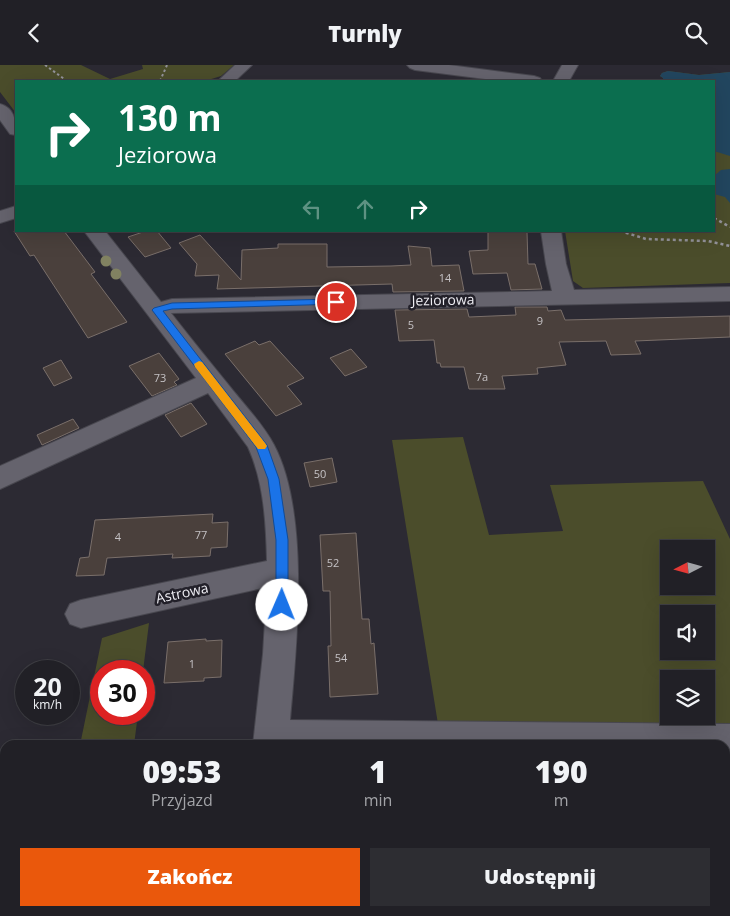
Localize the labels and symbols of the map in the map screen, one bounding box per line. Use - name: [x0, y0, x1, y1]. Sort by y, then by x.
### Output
- house number: 14: [439, 270, 452, 285]
- pin: [315, 281, 357, 323]
- street label: Jeziorowa: [409, 289, 475, 310]
- house number: 9: [537, 313, 543, 328]
- house number: 5: [408, 317, 414, 332]
- house number: 7a: [476, 369, 488, 384]
- house number: 73: [154, 370, 166, 385]
- house number: 50: [314, 466, 326, 481]
- house number: 77: [195, 527, 207, 542]
- house number: 4: [115, 529, 122, 544]
- north arrow: [660, 540, 715, 595]
- house number: 52: [327, 555, 339, 570]
- street label: Astrowa: [154, 578, 210, 607]
- position arrow: [255, 578, 307, 630]
- house number: 54: [335, 650, 348, 665]
- house number: 1: [189, 656, 195, 671]
- speed limit sign: 30: [90, 660, 155, 725]

